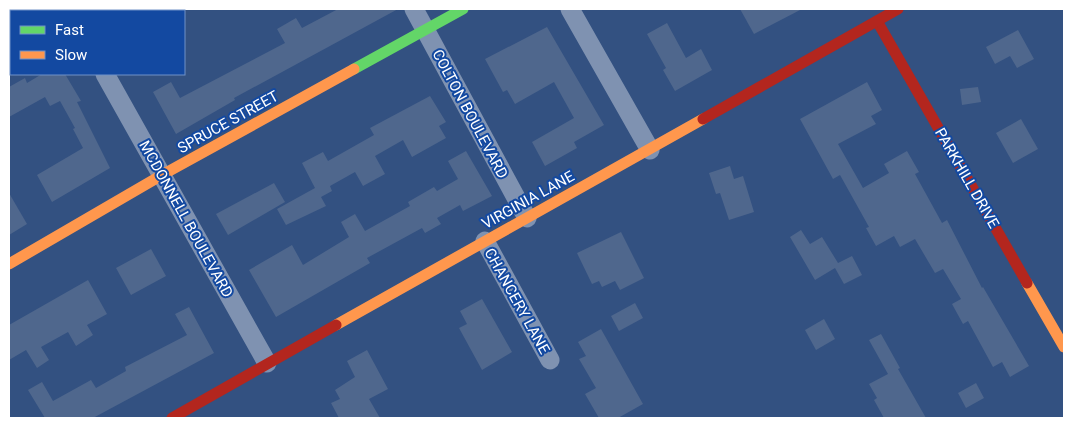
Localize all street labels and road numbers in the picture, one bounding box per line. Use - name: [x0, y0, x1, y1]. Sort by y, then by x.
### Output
- street label: COLTON BOULEVARD: [428, 46, 512, 182]
- street label: SPRUCE STREET: [174, 87, 282, 157]
- street label: PARKHILL DRIVE: [931, 125, 1003, 232]
- street label: MCDONNELL BOULEVARD: [135, 137, 237, 301]
- street label: VIRGINIA LANE: [479, 167, 578, 233]
- street label: CHANCERY LANE: [480, 245, 554, 357]

